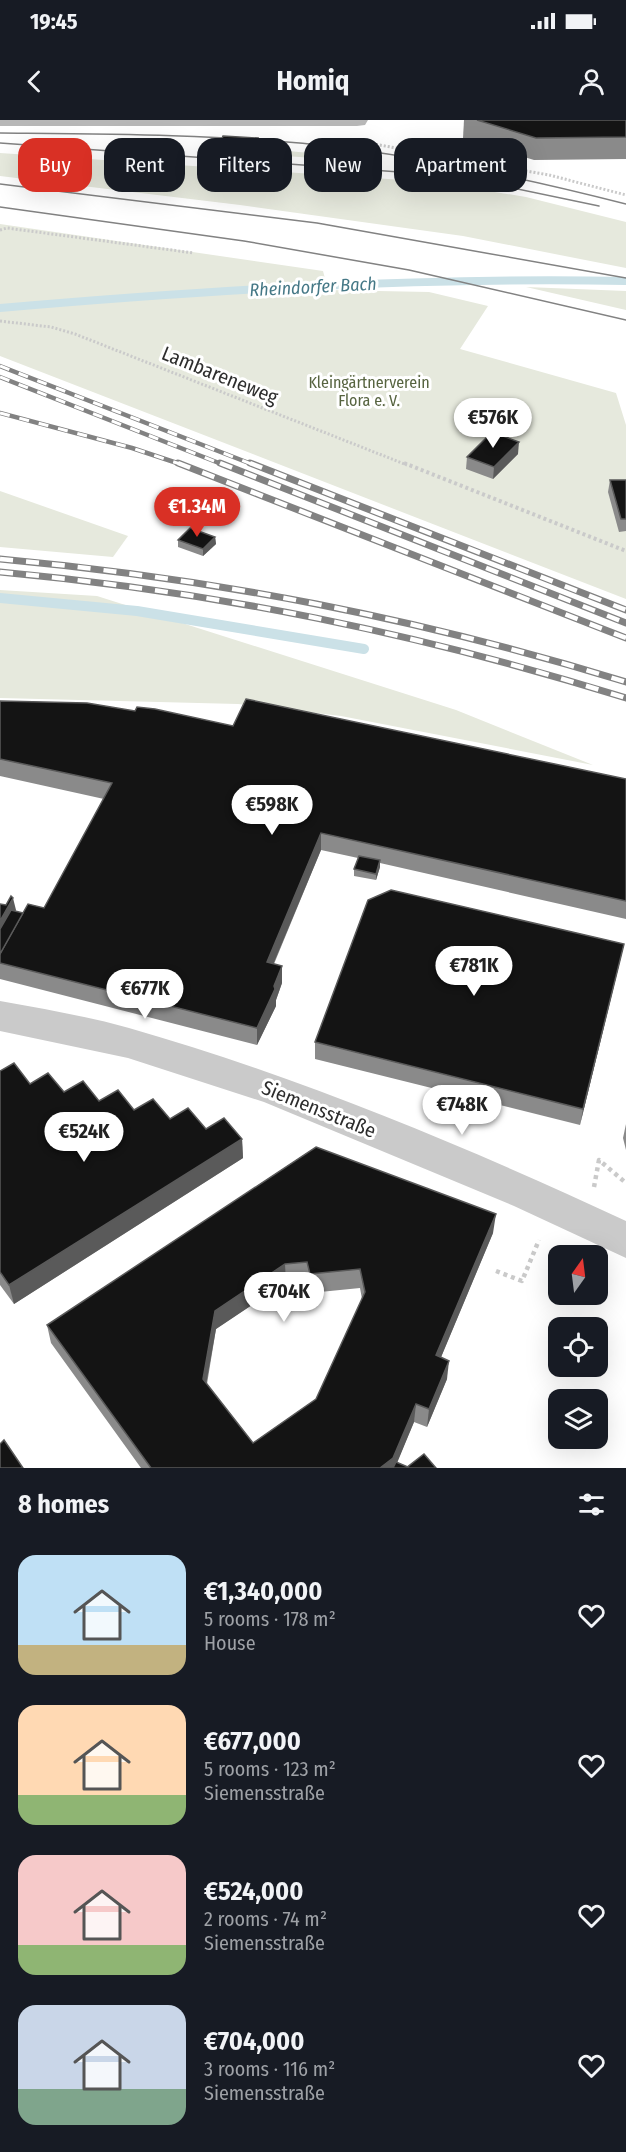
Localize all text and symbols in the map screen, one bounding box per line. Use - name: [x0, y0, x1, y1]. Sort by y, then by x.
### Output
- text: 19:45: [30, 8, 78, 35]
- icon: back: [18, 65, 51, 98]
- text: Homiq: [277, 65, 349, 97]
- icon: person: [575, 65, 608, 98]
- chip: Buy: [18, 138, 92, 192]
- chip: Rent: [104, 138, 185, 192]
- chip: Filters: [197, 138, 292, 192]
- chip: New: [304, 138, 382, 192]
- chip: Apartment: [394, 138, 527, 192]
- water label: Rheindorfer Bach: [249, 273, 377, 301]
- street label: Lambareneweg: [158, 341, 282, 409]
- park label: Kleingärtnerverein Flora e. V.: [308, 373, 430, 410]
- pin: €576K: [451, 398, 535, 449]
- text: €576K: [468, 405, 518, 429]
- pin: €1.34M: [148, 487, 246, 538]
- text: €1.34M: [168, 494, 226, 518]
- pin: €598K: [230, 785, 314, 836]
- text: €598K: [246, 792, 298, 816]
- pin: €781K: [432, 946, 516, 997]
- text: €781K: [449, 953, 499, 977]
- pin: €677K: [103, 969, 187, 1020]
- text: €677K: [120, 976, 170, 1000]
- street label: Siemensstraße: [258, 1075, 380, 1143]
- pin: €748K: [420, 1085, 504, 1136]
- text: €748K: [436, 1092, 488, 1116]
- pin: €524K: [42, 1112, 126, 1163]
- text: €524K: [58, 1119, 110, 1143]
- north arrow: [548, 1245, 608, 1305]
- map controls: [548, 1245, 608, 1449]
- pin: €704K: [242, 1272, 326, 1323]
- text: €704K: [258, 1279, 310, 1303]
- button: locate: [548, 1317, 608, 1377]
- button: layers: [548, 1389, 608, 1449]
- icon: filters: [575, 1488, 608, 1521]
- text: 8 homes: [18, 1489, 109, 1520]
- text: €1,340,000: [204, 1576, 322, 1607]
- icon: home: [66, 1579, 138, 1651]
- icon: heart: [575, 1599, 608, 1632]
- text: 5 rooms · 178 m²: [204, 1607, 336, 1631]
- text: House: [204, 1631, 256, 1655]
- text: €677,000: [204, 1726, 301, 1757]
- icon: home: [66, 1729, 138, 1801]
- icon: heart: [575, 1749, 608, 1782]
- text: 5 rooms · 123 m²: [204, 1757, 336, 1781]
- text: Siemensstraße: [204, 1781, 325, 1805]
- text: €524,000: [204, 1876, 303, 1907]
- icon: home: [66, 1879, 138, 1951]
- icon: heart: [575, 1899, 608, 1932]
- text: 2 rooms · 74 m²: [204, 1907, 327, 1931]
- text: Siemensstraße: [204, 1931, 325, 1955]
- text: €704,000: [204, 2026, 304, 2057]
- icon: home: [66, 2029, 138, 2101]
- icon: heart: [575, 2049, 608, 2082]
- text: 3 rooms · 116 m²: [204, 2057, 335, 2081]
- text: Siemensstraße: [204, 2081, 325, 2105]

